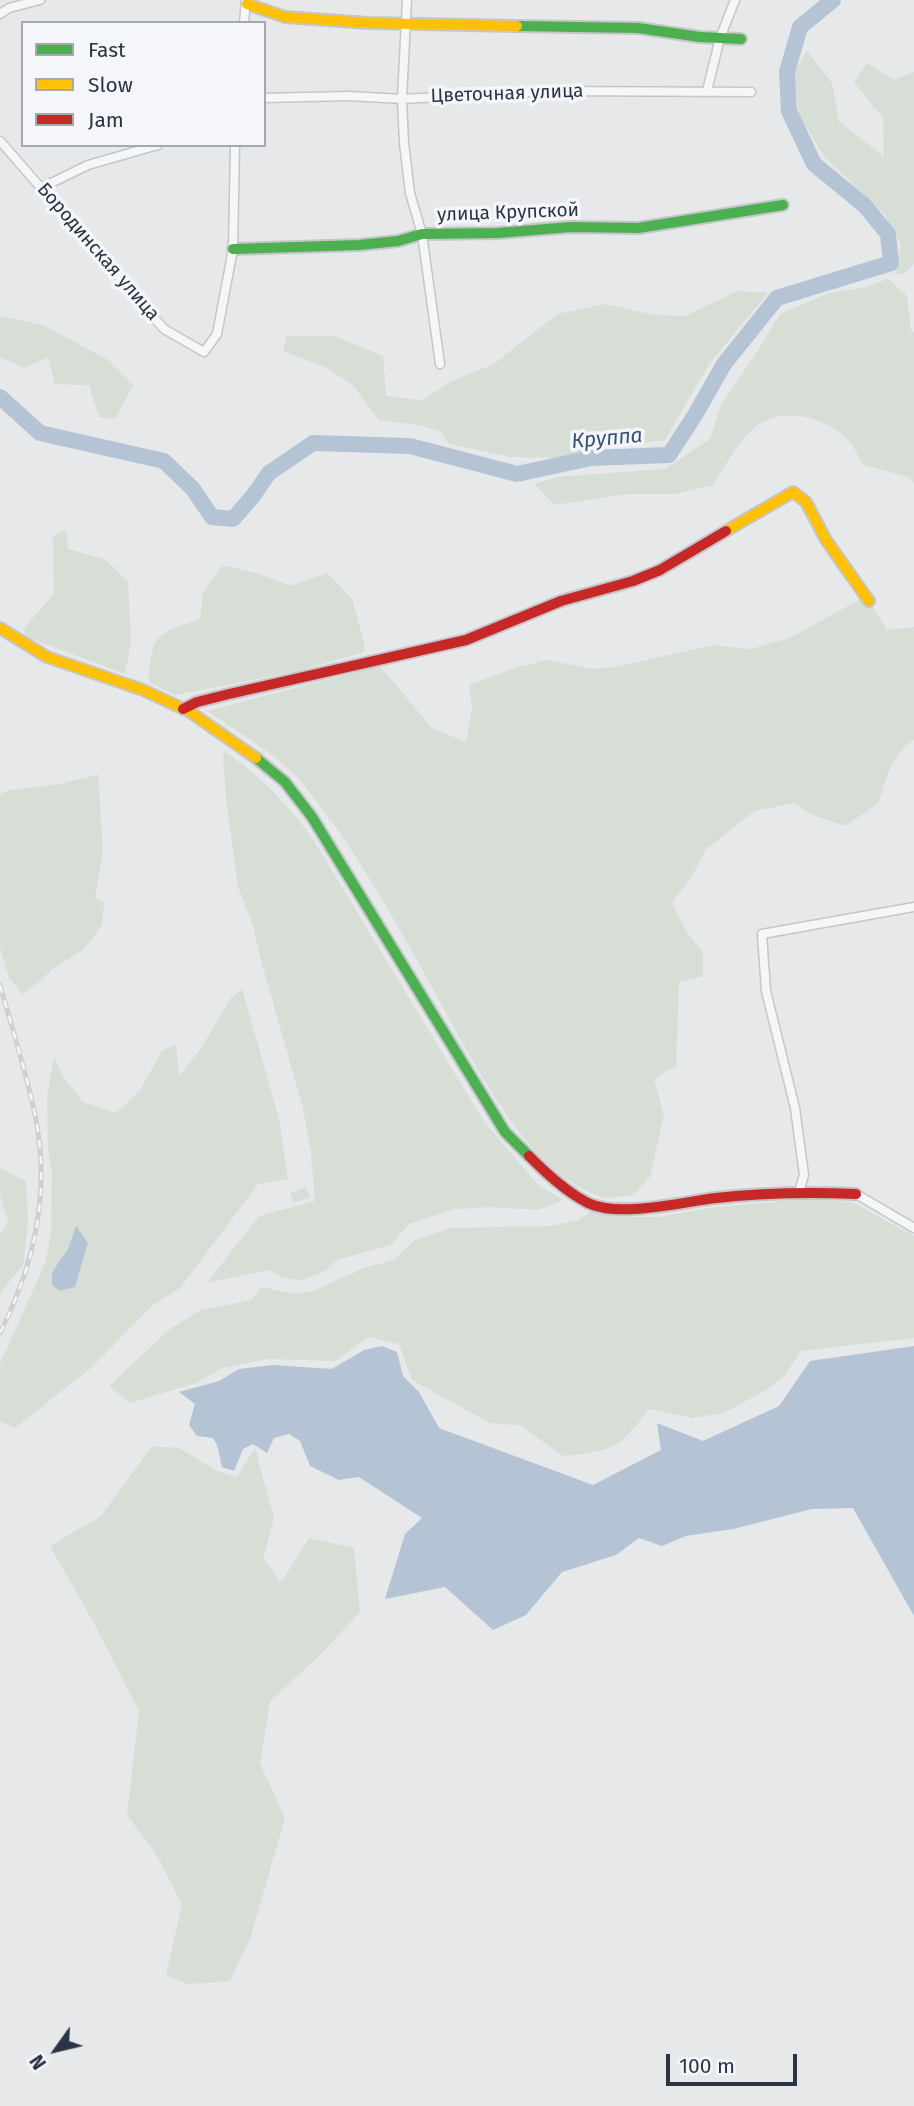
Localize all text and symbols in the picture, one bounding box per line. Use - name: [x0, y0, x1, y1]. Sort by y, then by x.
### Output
- legend: [21, 21, 266, 147]
- text: Fast: [88, 37, 126, 63]
- text: Slow: [88, 72, 133, 98]
- street label: Цветочная улица: [430, 80, 584, 108]
- text: Jam: [88, 107, 124, 133]
- street label: Бородинская улица: [32, 178, 164, 326]
- street label: улица Крупской: [437, 199, 579, 227]
- water label: Круппа: [570, 423, 644, 455]
- north arrow: [21, 2015, 91, 2085]
- scale bar: [669, 2039, 800, 2084]
- text: N: [25, 2050, 51, 2074]
- text: 100 m: [679, 2053, 735, 2079]

